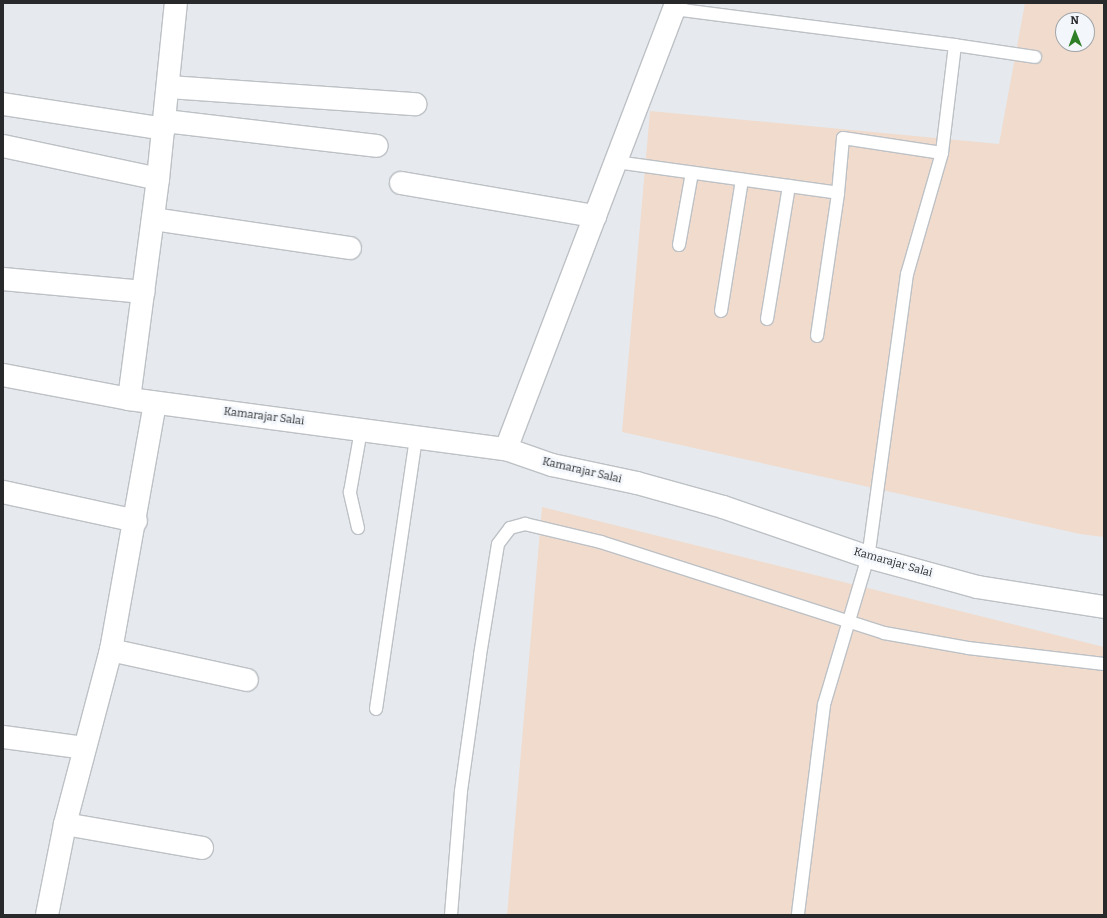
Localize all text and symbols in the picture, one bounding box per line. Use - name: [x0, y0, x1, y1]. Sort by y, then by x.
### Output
- north arrow: [1055, 12, 1095, 52]
- text: N: [1070, 14, 1079, 27]
- street label: Kamarajar Salai: [223, 406, 305, 428]
- street label: Kamarajar Salai: [541, 455, 623, 487]
- street label: Kamarajar Salai: [852, 545, 934, 581]

